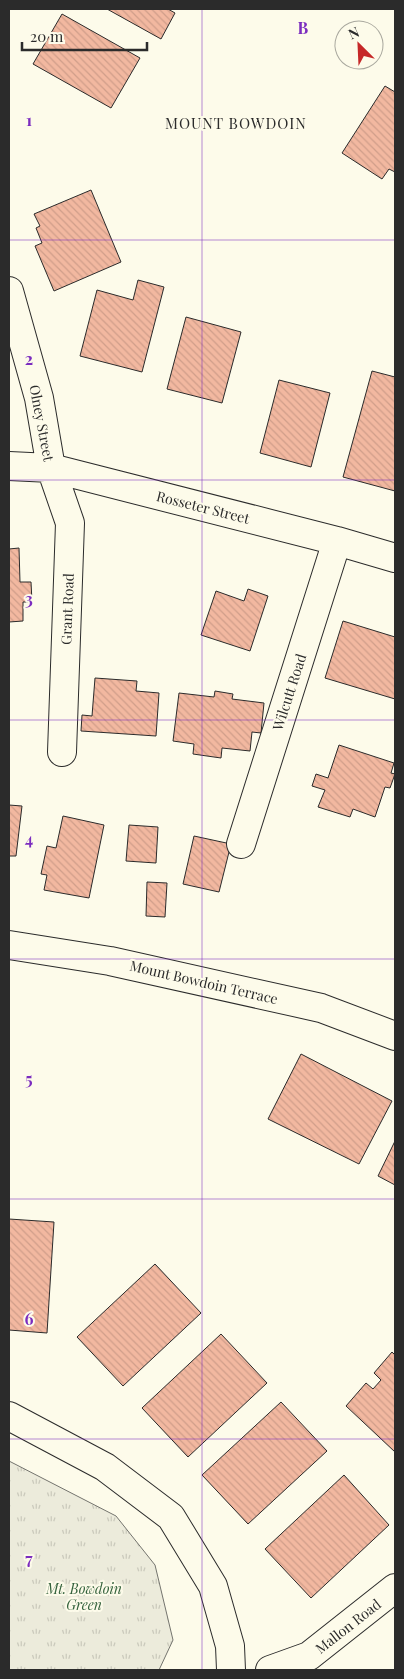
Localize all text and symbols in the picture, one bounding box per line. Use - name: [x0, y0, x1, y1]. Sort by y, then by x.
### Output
- text: B: [298, 17, 309, 38]
- scale bar: [22, 20, 148, 52]
- north arrow: [334, 20, 384, 70]
- text: N: [345, 22, 362, 43]
- text: 20 m: [30, 26, 64, 46]
- text: 1: [26, 109, 32, 130]
- district label: MOUNT BOWDOIN: [165, 113, 307, 133]
- text: 2: [25, 348, 33, 369]
- street label: Olney Street: [25, 383, 59, 464]
- street label: Rosseter Street: [154, 486, 253, 528]
- street label: Grant Road: [56, 573, 78, 645]
- text: 3: [25, 588, 33, 609]
- street label: Wilcutt Road: [267, 651, 310, 734]
- text: 4: [25, 828, 33, 849]
- street label: Mount Bowdoin Terrace: [128, 956, 280, 1008]
- text: 5: [25, 1068, 33, 1089]
- text: 6: [25, 1308, 34, 1329]
- text: 7: [25, 1548, 33, 1569]
- park label: Mt. Bowdoin Green: [45, 1579, 122, 1614]
- street label: Mallon Road: [311, 1594, 385, 1658]

